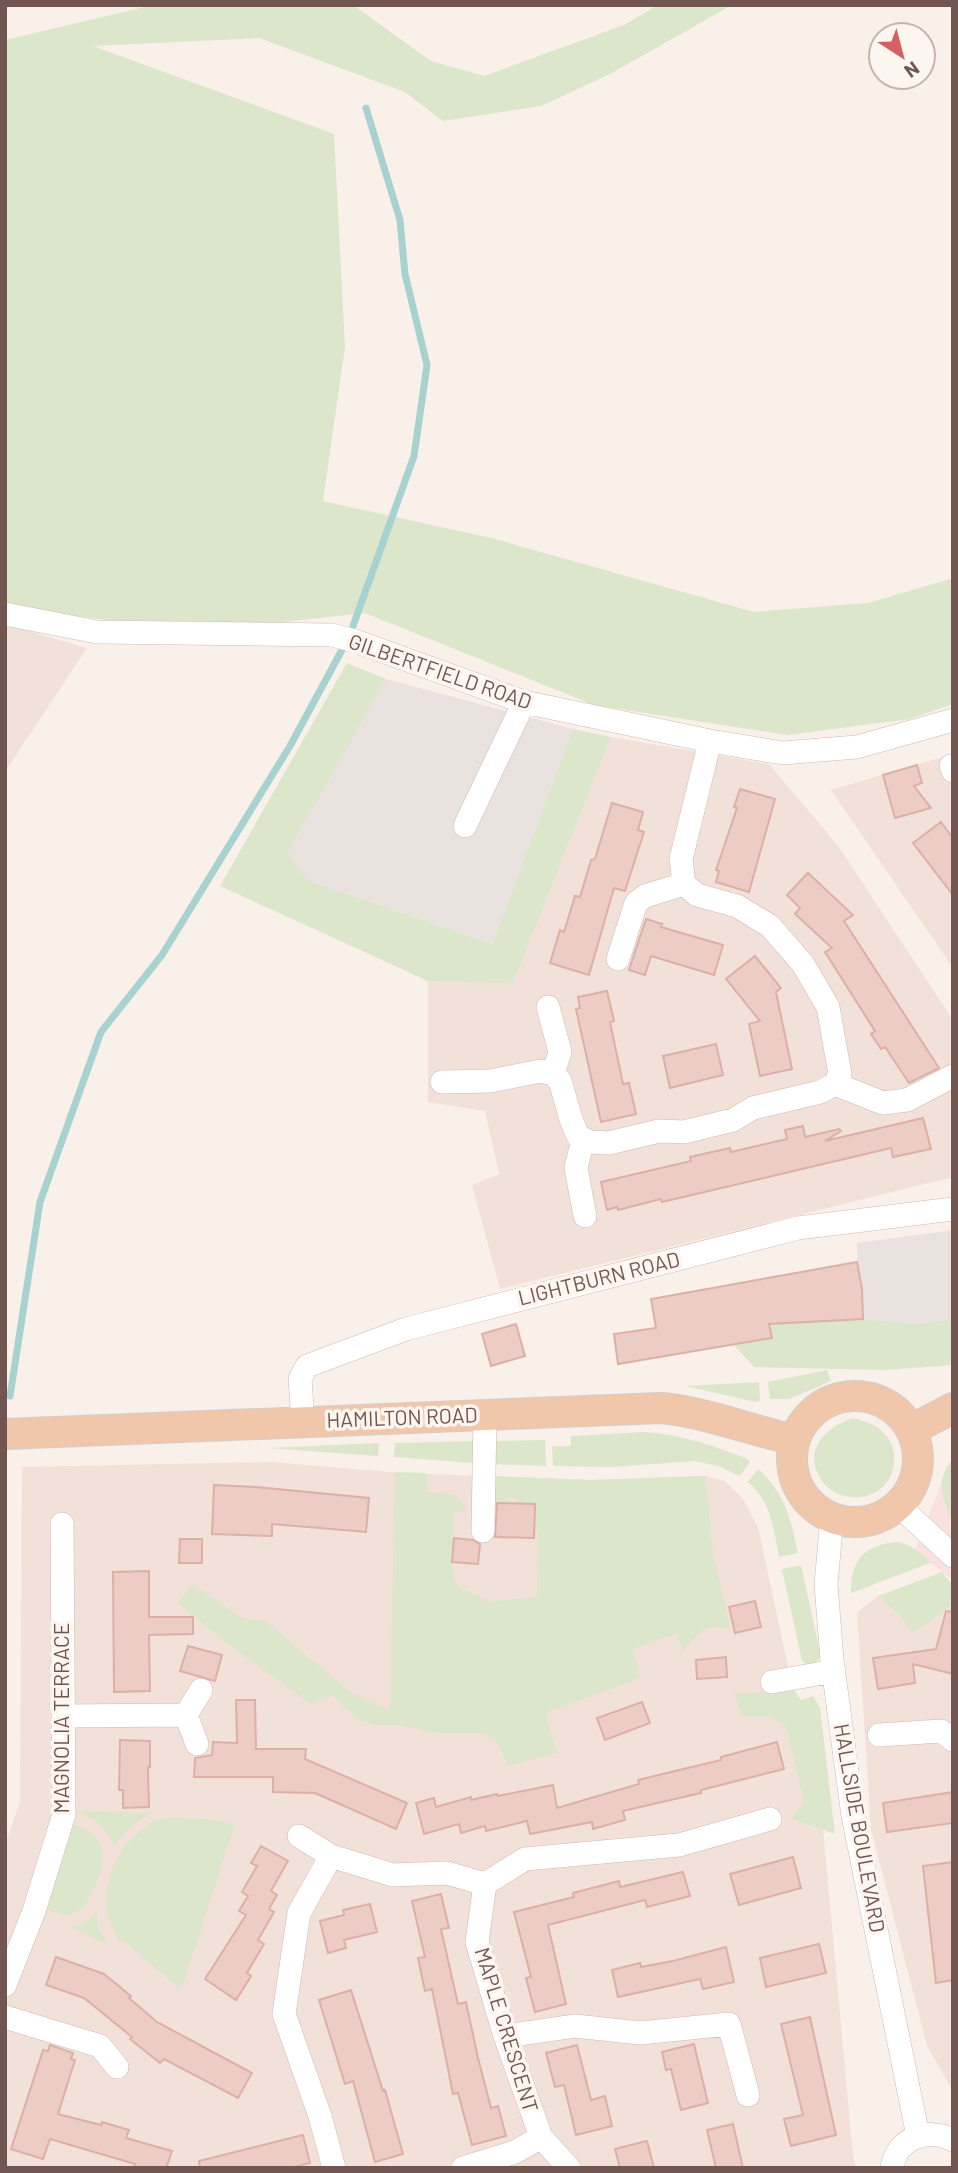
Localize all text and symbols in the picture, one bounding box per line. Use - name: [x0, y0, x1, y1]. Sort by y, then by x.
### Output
- north arrow: [867, 21, 937, 91]
- text: N: [900, 57, 924, 83]
- street label: GILBERTFIELD ROAD: [346, 628, 535, 714]
- street label: LIGHTBURN ROAD: [515, 1245, 682, 1310]
- street label: HAMILTON ROAD: [326, 1401, 478, 1432]
- street label: MAGNOLIA TERRACE: [48, 1622, 73, 1814]
- street label: HALLSIDE BOULEVARD: [830, 1721, 891, 1934]
- street label: MAPLE CRESCENT: [470, 1944, 544, 2115]

